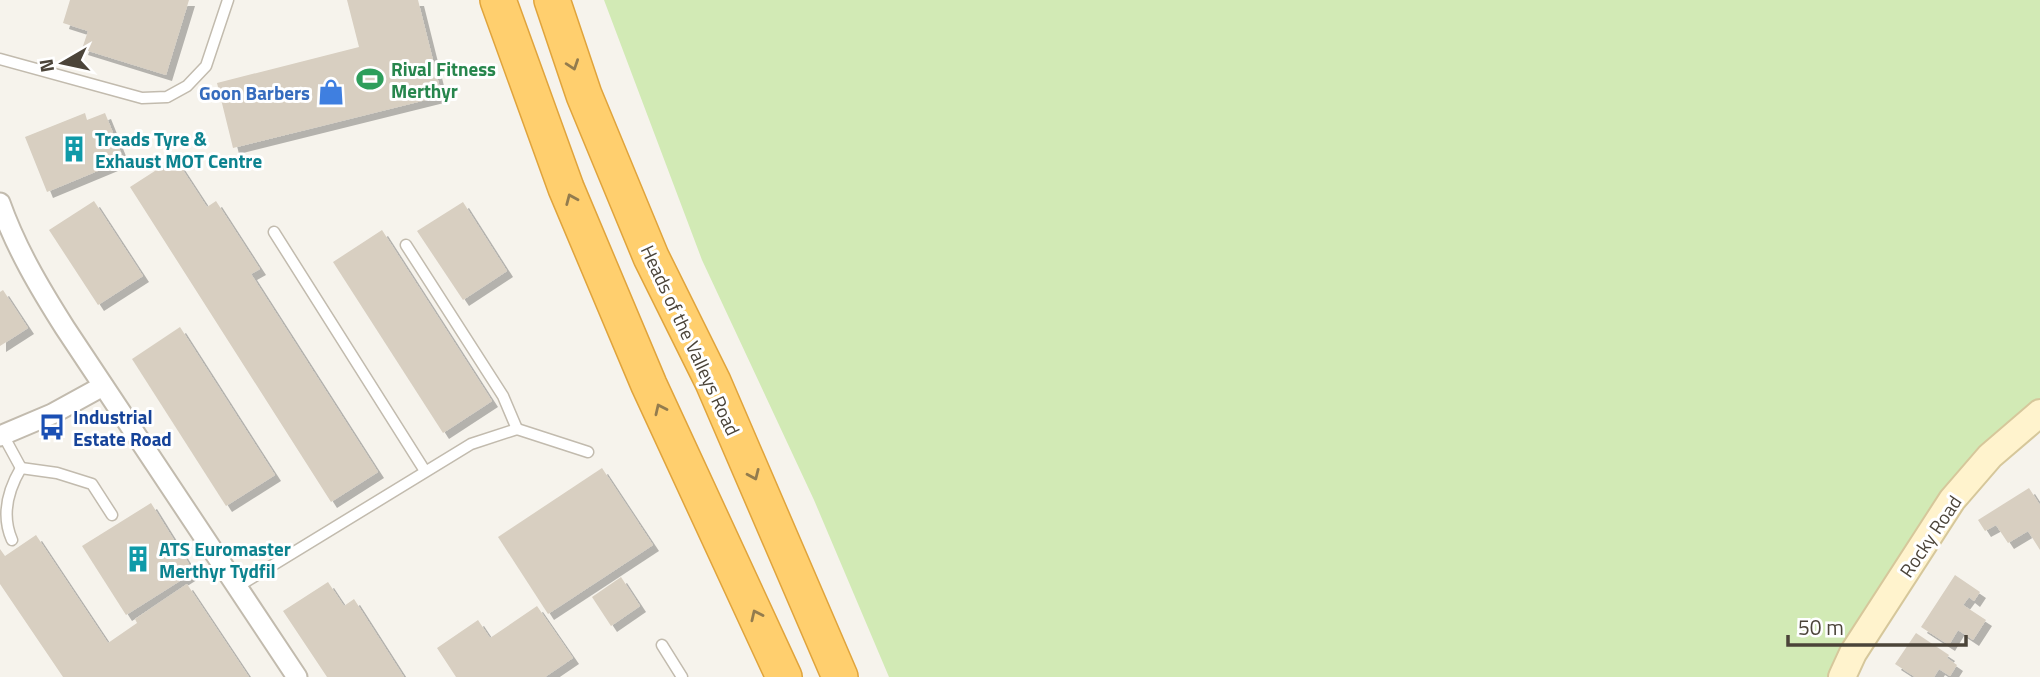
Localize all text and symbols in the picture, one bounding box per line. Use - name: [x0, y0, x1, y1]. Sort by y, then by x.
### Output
- north arrow: [28, 28, 98, 98]
- place label: Rival Fitness Merthyr: [391, 54, 496, 105]
- text: N: [30, 57, 61, 75]
- one-way arrow: [565, 58, 580, 70]
- sports icon: Rival Fitness Merthyr: [355, 64, 385, 94]
- shop icon: Goon Barbers: [316, 77, 346, 107]
- place label: Goon Barbers: [199, 78, 310, 107]
- place label: Treads Tyre & Exhaust MOT Centre: [95, 124, 262, 175]
- building icon: Treads Tyre & Exhaust MOT Centre: [59, 134, 89, 164]
- one-way arrow: [565, 194, 579, 206]
- street label: Heads of the Valleys Road: [634, 240, 748, 440]
- place label: Industrial Estate Road: [73, 402, 172, 453]
- one-way arrow: [654, 404, 668, 416]
- bus stop icon: Industrial Estate Road: [37, 412, 67, 442]
- one-way arrow: [745, 468, 759, 480]
- street label: Rocky Road: [1892, 489, 1968, 583]
- place label: ATS Euromaster Merthyr Tydfil: [159, 534, 291, 585]
- building icon: ATS Euromaster Merthyr Tydfil: [123, 544, 153, 574]
- scale bar: [1788, 604, 1966, 648]
- one-way arrow: [750, 610, 764, 622]
- text: 50 m: [1798, 611, 1844, 643]

